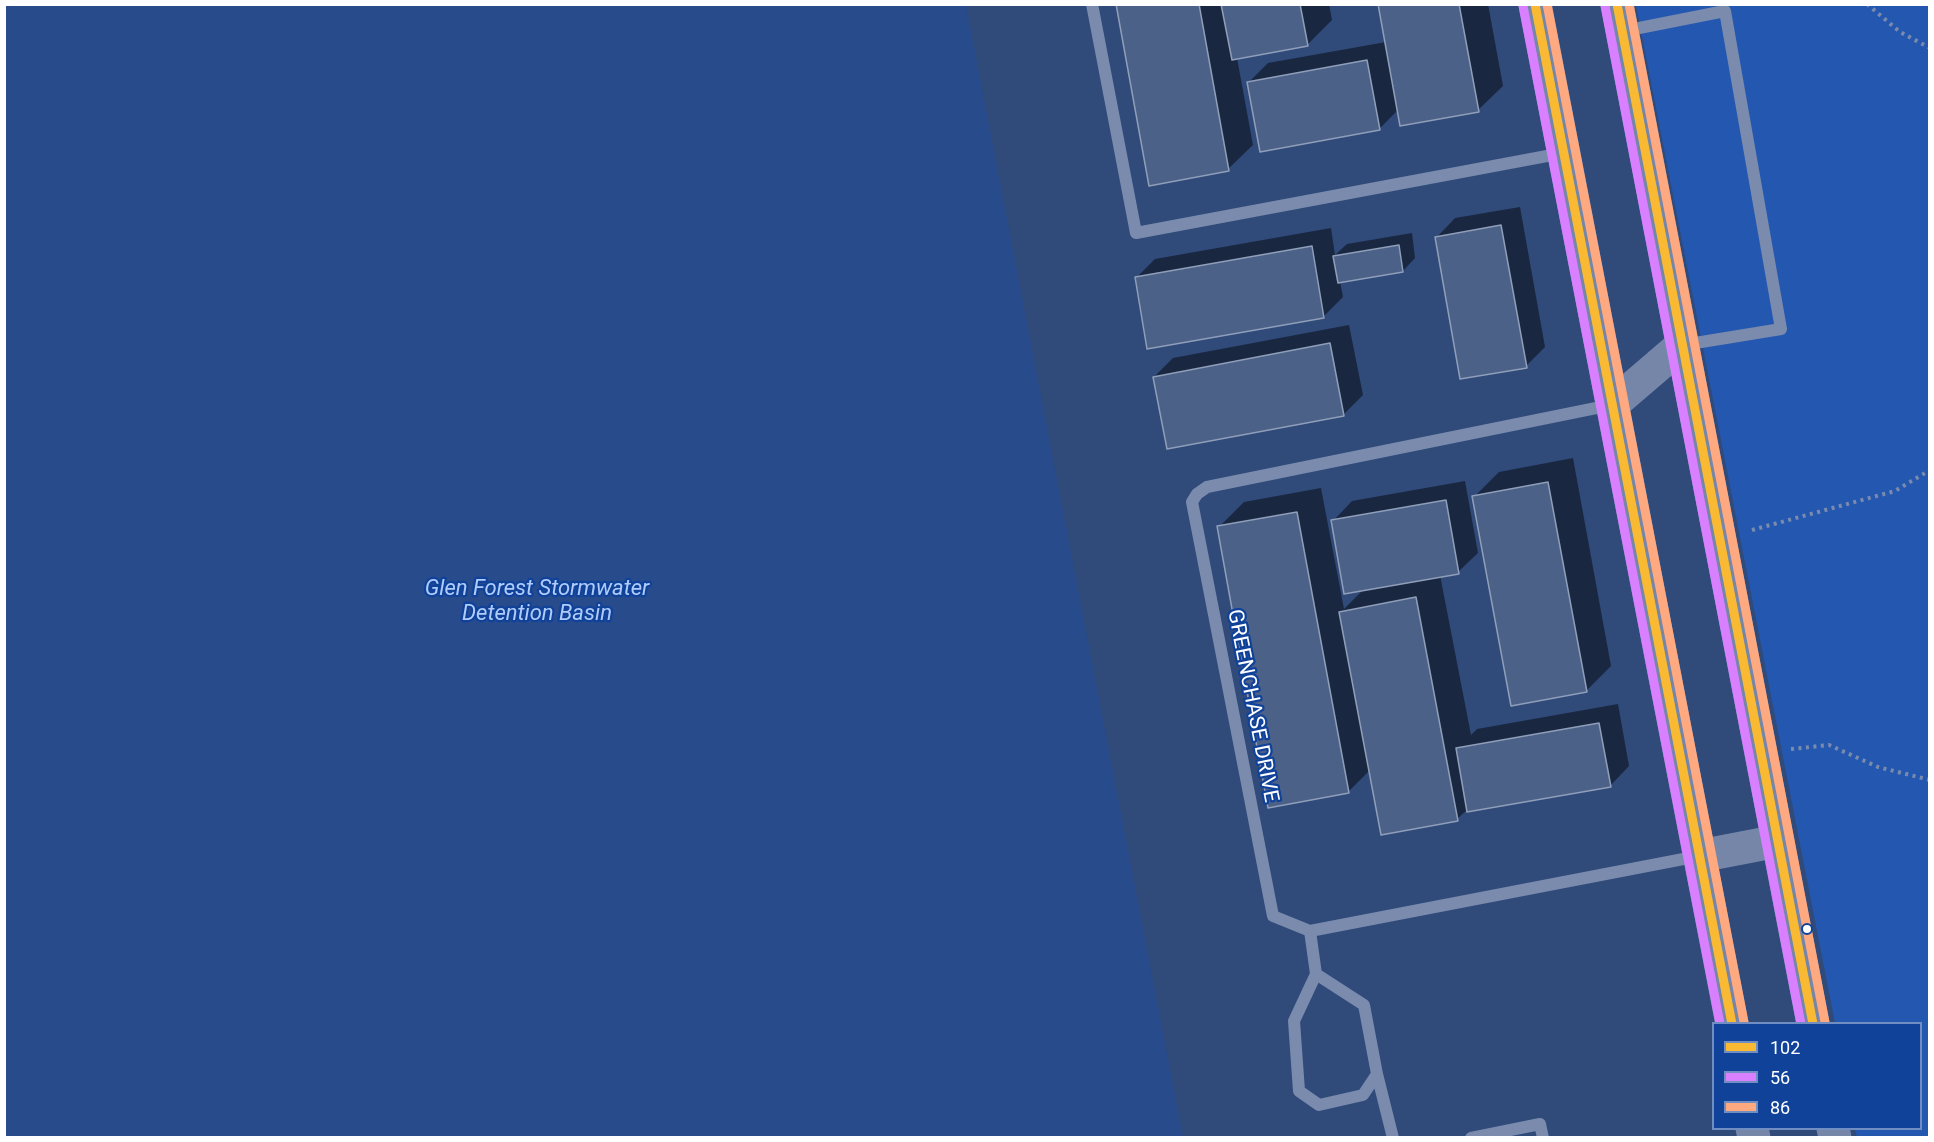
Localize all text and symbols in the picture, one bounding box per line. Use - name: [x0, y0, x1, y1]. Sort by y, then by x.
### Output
- water label: Glen Forest Stormwater Detention Basin: [425, 576, 649, 628]
- street label: GREENCHASE DRIVE: [1221, 607, 1283, 805]
- unlabelled marker: [1801, 923, 1813, 935]
- legend: [1712, 1022, 1922, 1130]
- text: 102: [1770, 1037, 1800, 1058]
- text: 56: [1770, 1067, 1790, 1088]
- text: 86: [1770, 1097, 1790, 1118]

